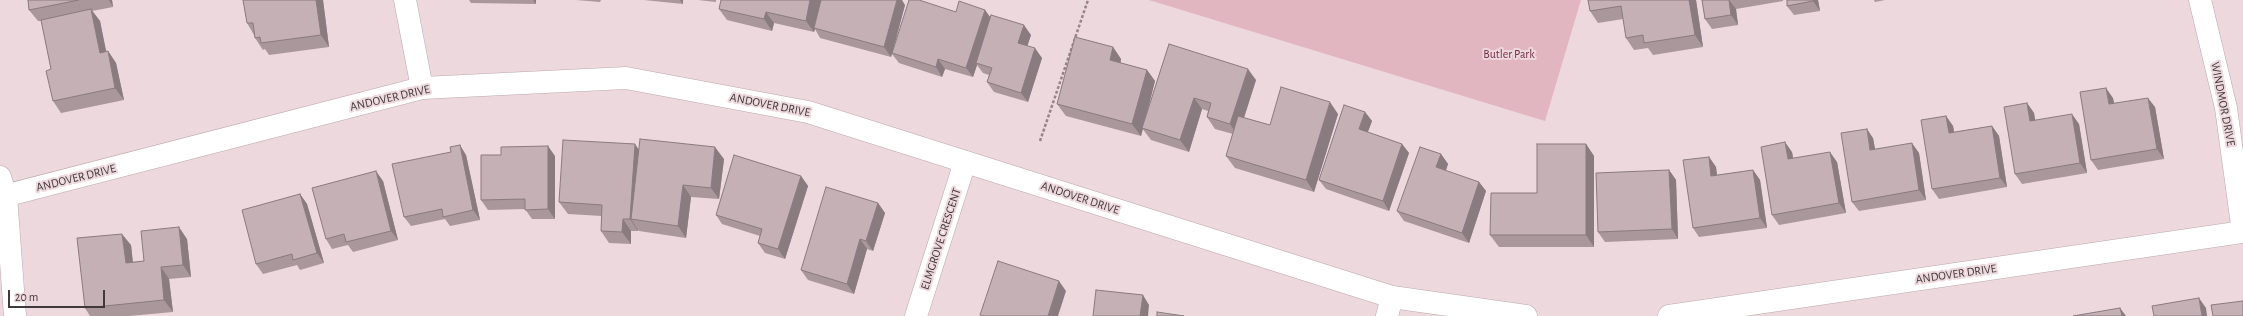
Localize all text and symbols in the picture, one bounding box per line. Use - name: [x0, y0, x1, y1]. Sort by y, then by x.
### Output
- park label: Butler Park: [1483, 47, 1535, 61]
- street label: WINDMOR DRIVE: [2208, 61, 2238, 147]
- street label: ANDOVER DRIVE: [349, 82, 431, 114]
- street label: ANDOVER DRIVE: [729, 90, 811, 120]
- street label: ANDOVER DRIVE: [35, 161, 117, 195]
- street label: ANDOVER DRIVE: [1039, 179, 1121, 217]
- street label: ELMGROVE CRESCENT: [918, 186, 964, 292]
- street label: ANDOVER DRIVE: [1915, 261, 1997, 287]
- scale bar: [10, 282, 107, 308]
- text: 20 m: [15, 291, 38, 303]

